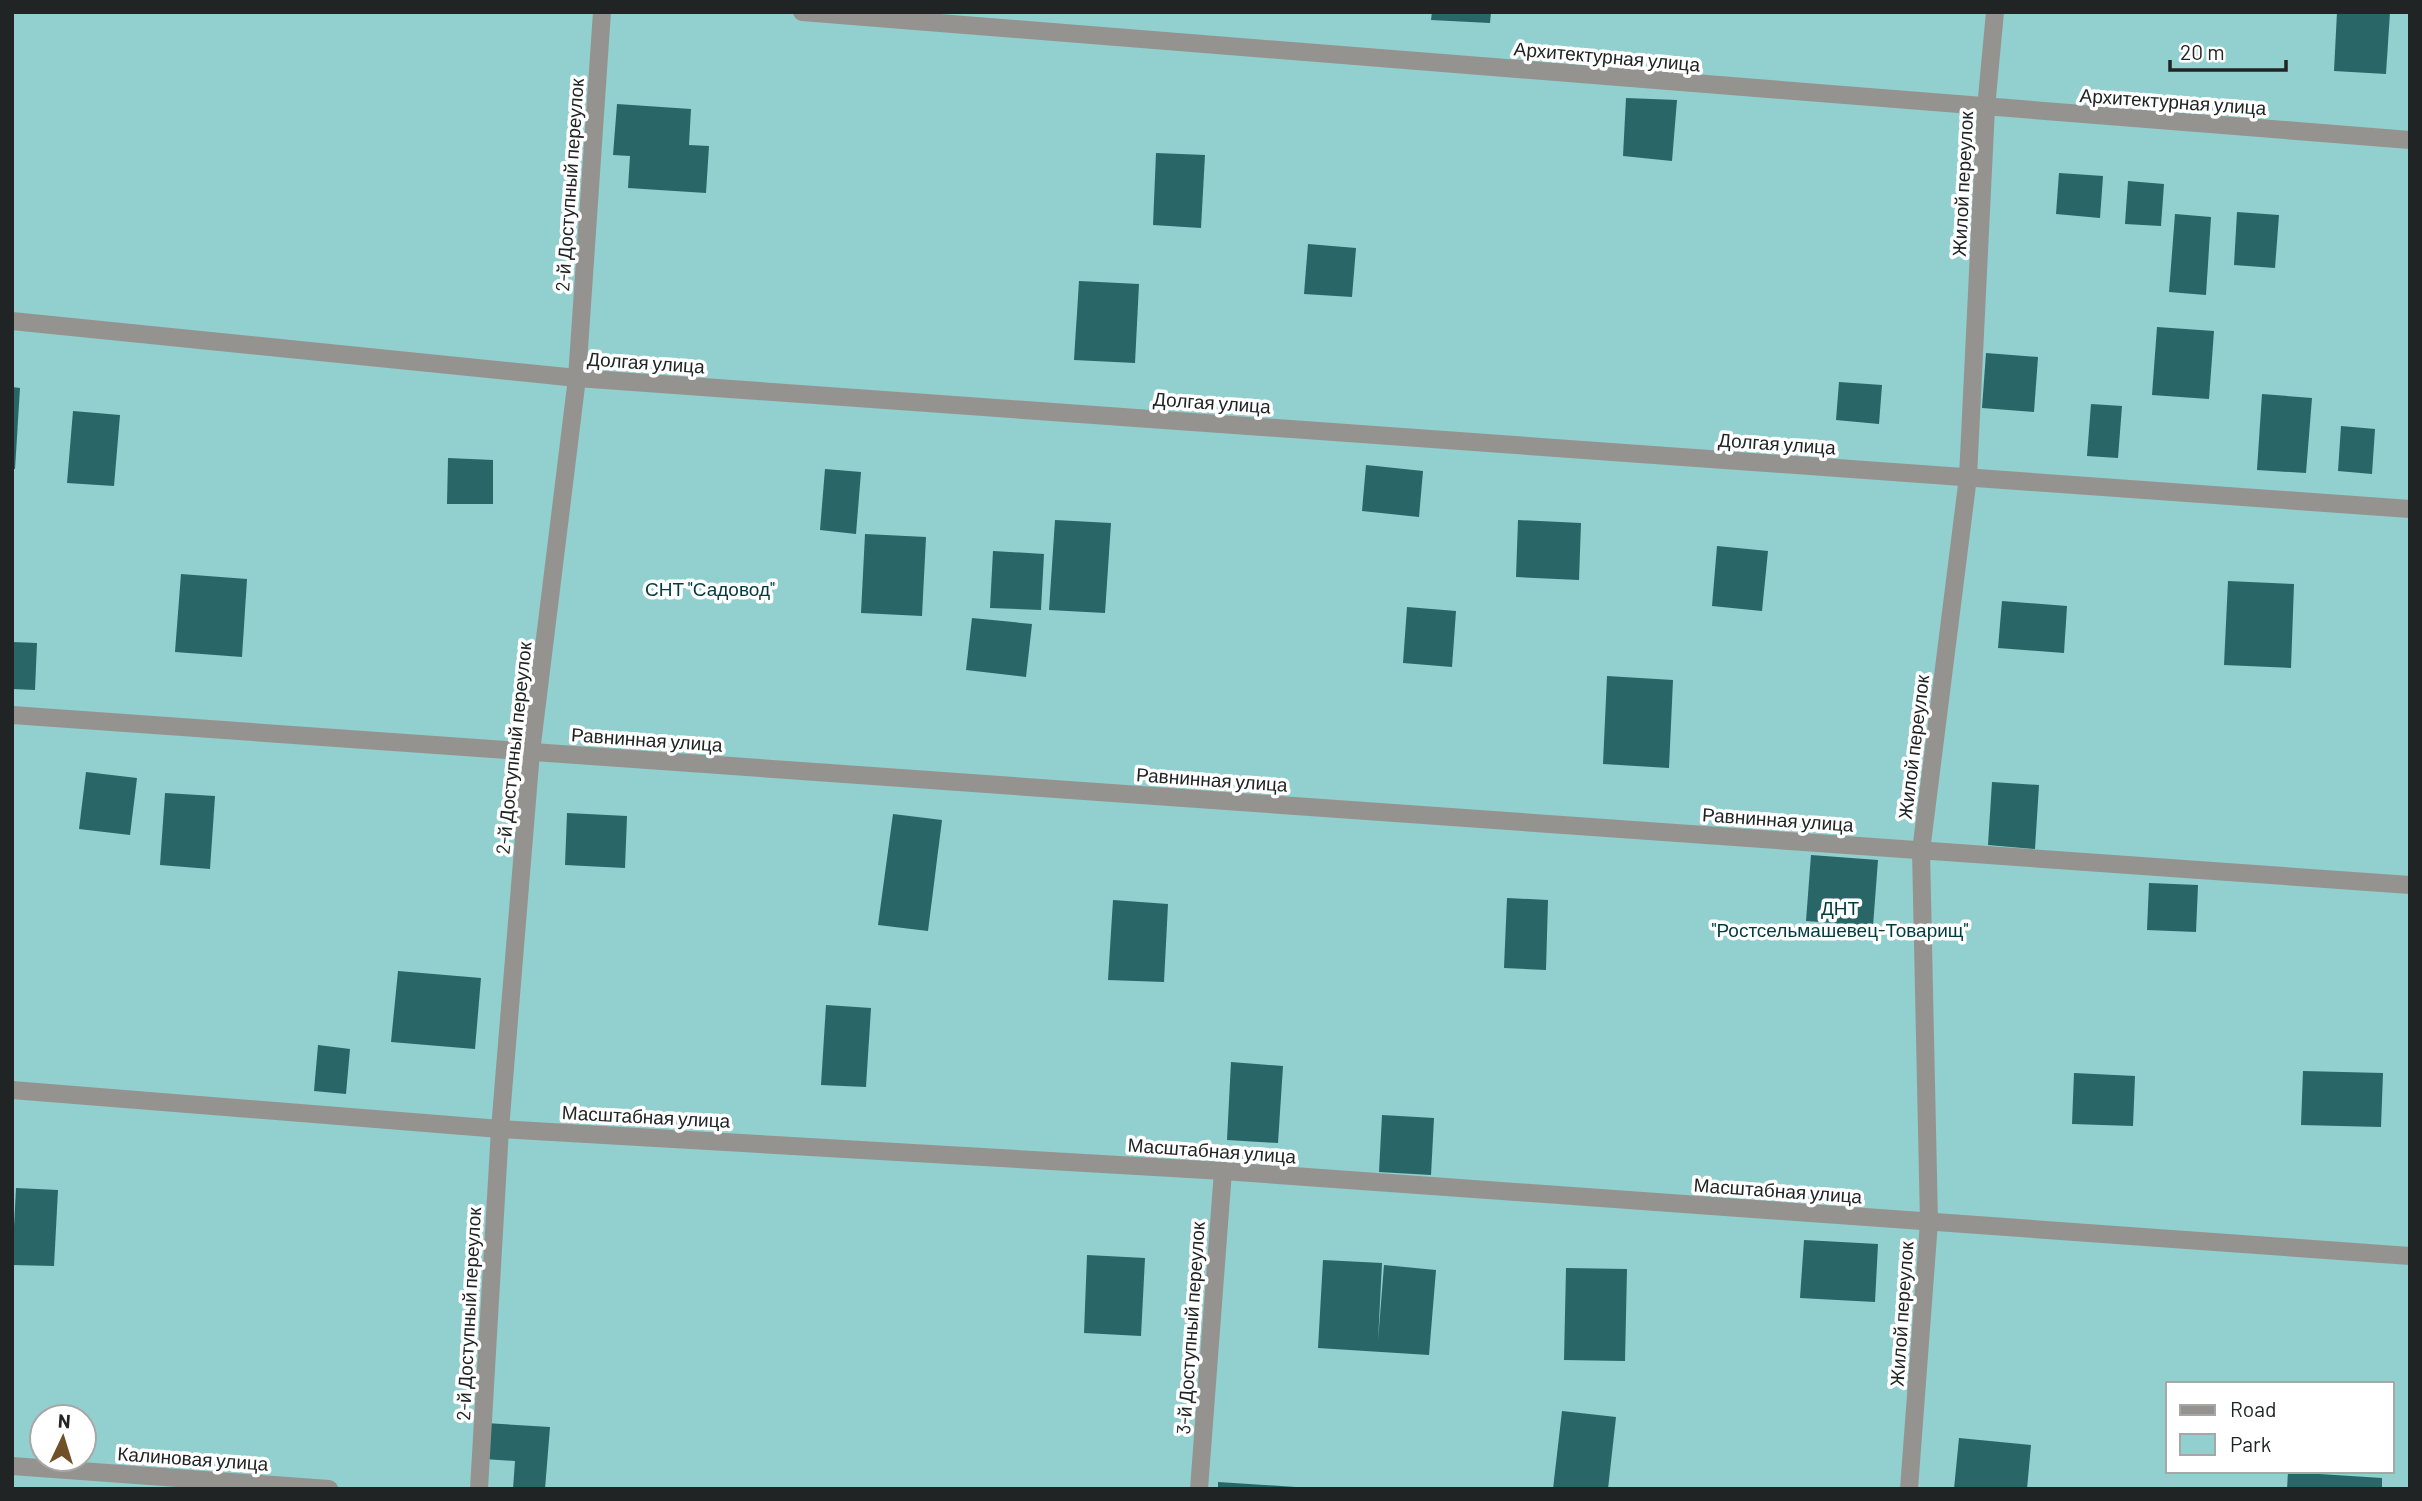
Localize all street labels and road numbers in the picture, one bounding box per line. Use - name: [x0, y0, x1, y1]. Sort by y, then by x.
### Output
- street label: Архитектурная улица: [1513, 36, 1702, 76]
- street label: 2-й Доступный переулок: [550, 77, 588, 292]
- street label: Архитектурная улица: [2079, 83, 2267, 119]
- street label: Жилой переулок: [1947, 110, 1977, 257]
- street label: Долгая улица: [586, 346, 706, 378]
- street label: Долгая улица: [1152, 386, 1272, 418]
- street label: Долгая улица: [1717, 427, 1837, 459]
- street label: 2-й Доступный переулок: [490, 640, 536, 855]
- street label: Жилой переулок: [1893, 673, 1933, 821]
- street label: Равнинная улица: [571, 722, 724, 756]
- street label: Равнинная улица: [1136, 762, 1289, 796]
- street label: Равнинная улица: [1702, 802, 1855, 836]
- street label: Масштабная улица: [561, 1100, 731, 1132]
- street label: Масштабная улица: [1127, 1133, 1297, 1167]
- street label: Масштабная улица: [1693, 1173, 1863, 1207]
- street label: 2-й Доступный переулок: [451, 1206, 485, 1421]
- street label: 3-й Доступный переулок: [1171, 1220, 1209, 1435]
- street label: Жилой переулок: [1884, 1240, 1918, 1387]
- street label: Калиновая улица: [117, 1441, 270, 1475]

